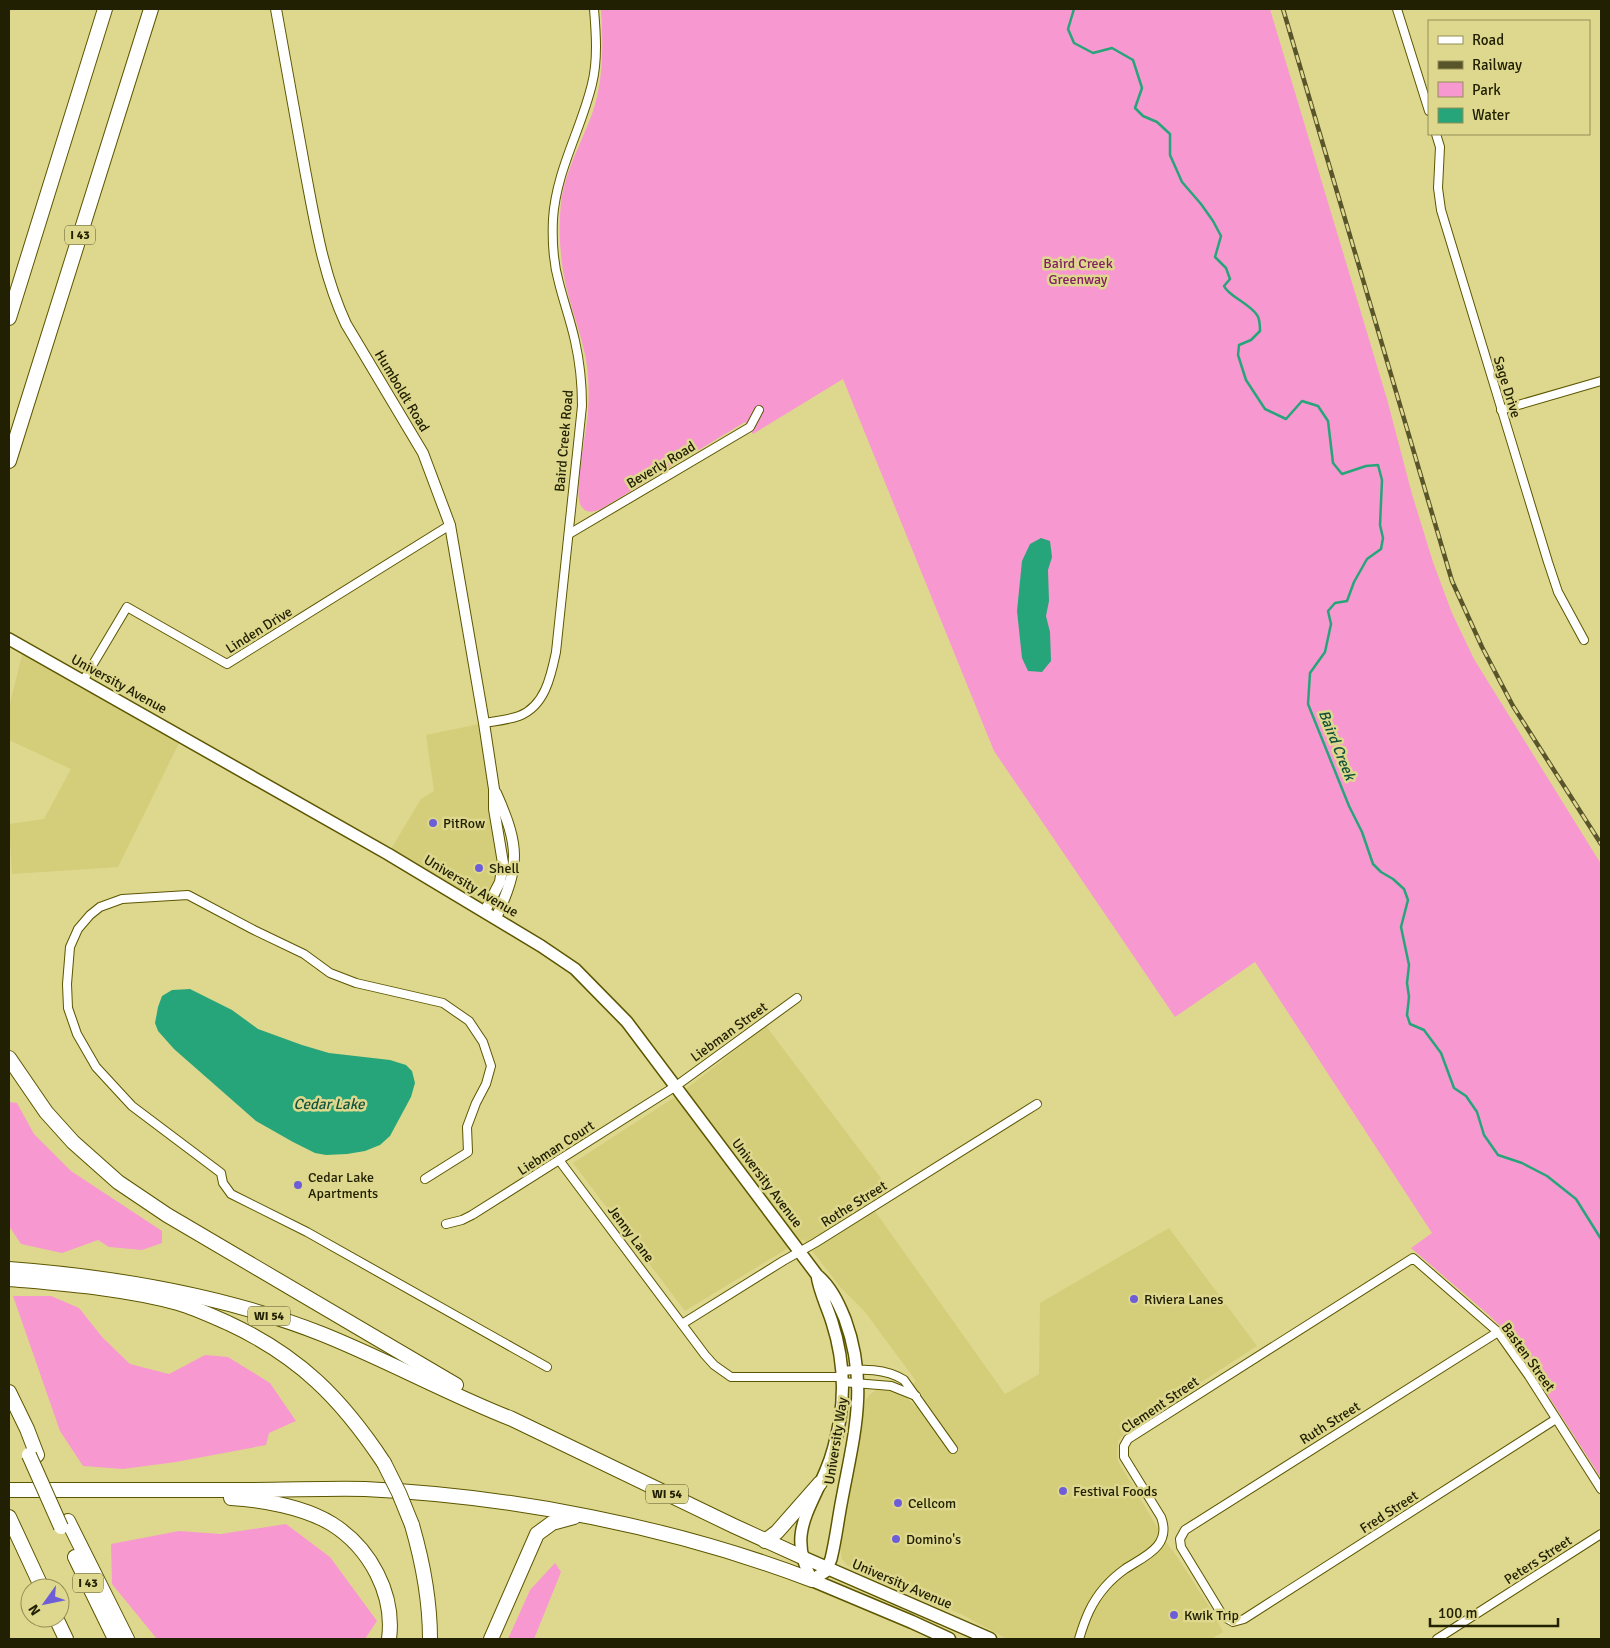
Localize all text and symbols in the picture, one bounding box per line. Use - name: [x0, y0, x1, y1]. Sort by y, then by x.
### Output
- legend: [1428, 20, 1590, 135]
- text: Road: [1472, 31, 1504, 49]
- text: Railway: [1472, 56, 1522, 74]
- text: Park: [1472, 81, 1501, 99]
- text: Water: [1472, 106, 1510, 124]
- road number: I 43: [65, 226, 95, 244]
- park label: Baird Creek Greenway: [1043, 255, 1113, 288]
- street label: Humboldt Road: [371, 347, 433, 435]
- street label: Sage Drive: [1490, 354, 1524, 420]
- street label: Baird Creek Road: [551, 389, 577, 493]
- street label: Beverly Road: [624, 438, 698, 492]
- street label: Linden Drive: [223, 603, 295, 657]
- street label: University Avenue: [68, 651, 170, 717]
- water label: Baird Creek: [1315, 707, 1360, 784]
- place label: PitRow: [443, 815, 485, 832]
- marker: PitRow: [427, 817, 439, 829]
- street label: University Avenue: [421, 851, 521, 921]
- place label: Shell: [489, 860, 519, 877]
- marker: Shell: [473, 862, 485, 874]
- street label: Liebman Street: [687, 998, 771, 1066]
- water label: Cedar Lake: [294, 1095, 366, 1113]
- street label: Liebman Court: [515, 1117, 598, 1179]
- street label: University Avenue: [728, 1135, 806, 1231]
- place label: Cedar Lake Apartments: [308, 1169, 378, 1202]
- street label: Rothe Street: [818, 1177, 890, 1231]
- marker: Cedar Lake Apartments: [292, 1179, 304, 1191]
- street label: Jenny Lane: [604, 1202, 658, 1266]
- place label: Riviera Lanes: [1144, 1291, 1223, 1308]
- marker: Riviera Lanes: [1128, 1293, 1140, 1305]
- road number: WI 54: [248, 1306, 290, 1325]
- street label: Basten Street: [1497, 1319, 1559, 1395]
- street label: Clement Street: [1118, 1373, 1202, 1437]
- street label: University Way: [821, 1396, 851, 1486]
- street label: Ruth Street: [1297, 1398, 1363, 1448]
- place label: Festival Foods: [1073, 1483, 1157, 1500]
- road number: WI 54: [646, 1485, 688, 1504]
- marker: Festival Foods: [1057, 1485, 1069, 1497]
- street label: Fred Street: [1357, 1487, 1421, 1537]
- place label: Cellcom: [908, 1495, 956, 1512]
- marker: Cellcom: [892, 1497, 904, 1509]
- place label: Domino's: [906, 1531, 961, 1548]
- street label: Peters Street: [1501, 1532, 1575, 1588]
- marker: Domino's: [890, 1533, 902, 1545]
- street label: University Avenue: [849, 1555, 955, 1613]
- road number: I 43: [73, 1574, 103, 1592]
- north arrow: [20, 1578, 70, 1628]
- scale bar: [1430, 1596, 1558, 1628]
- text: N: [25, 1601, 44, 1619]
- text: 100 m: [1438, 1604, 1478, 1622]
- place label: Kwik Trip: [1184, 1607, 1239, 1624]
- marker: Kwik Trip: [1168, 1609, 1180, 1621]

